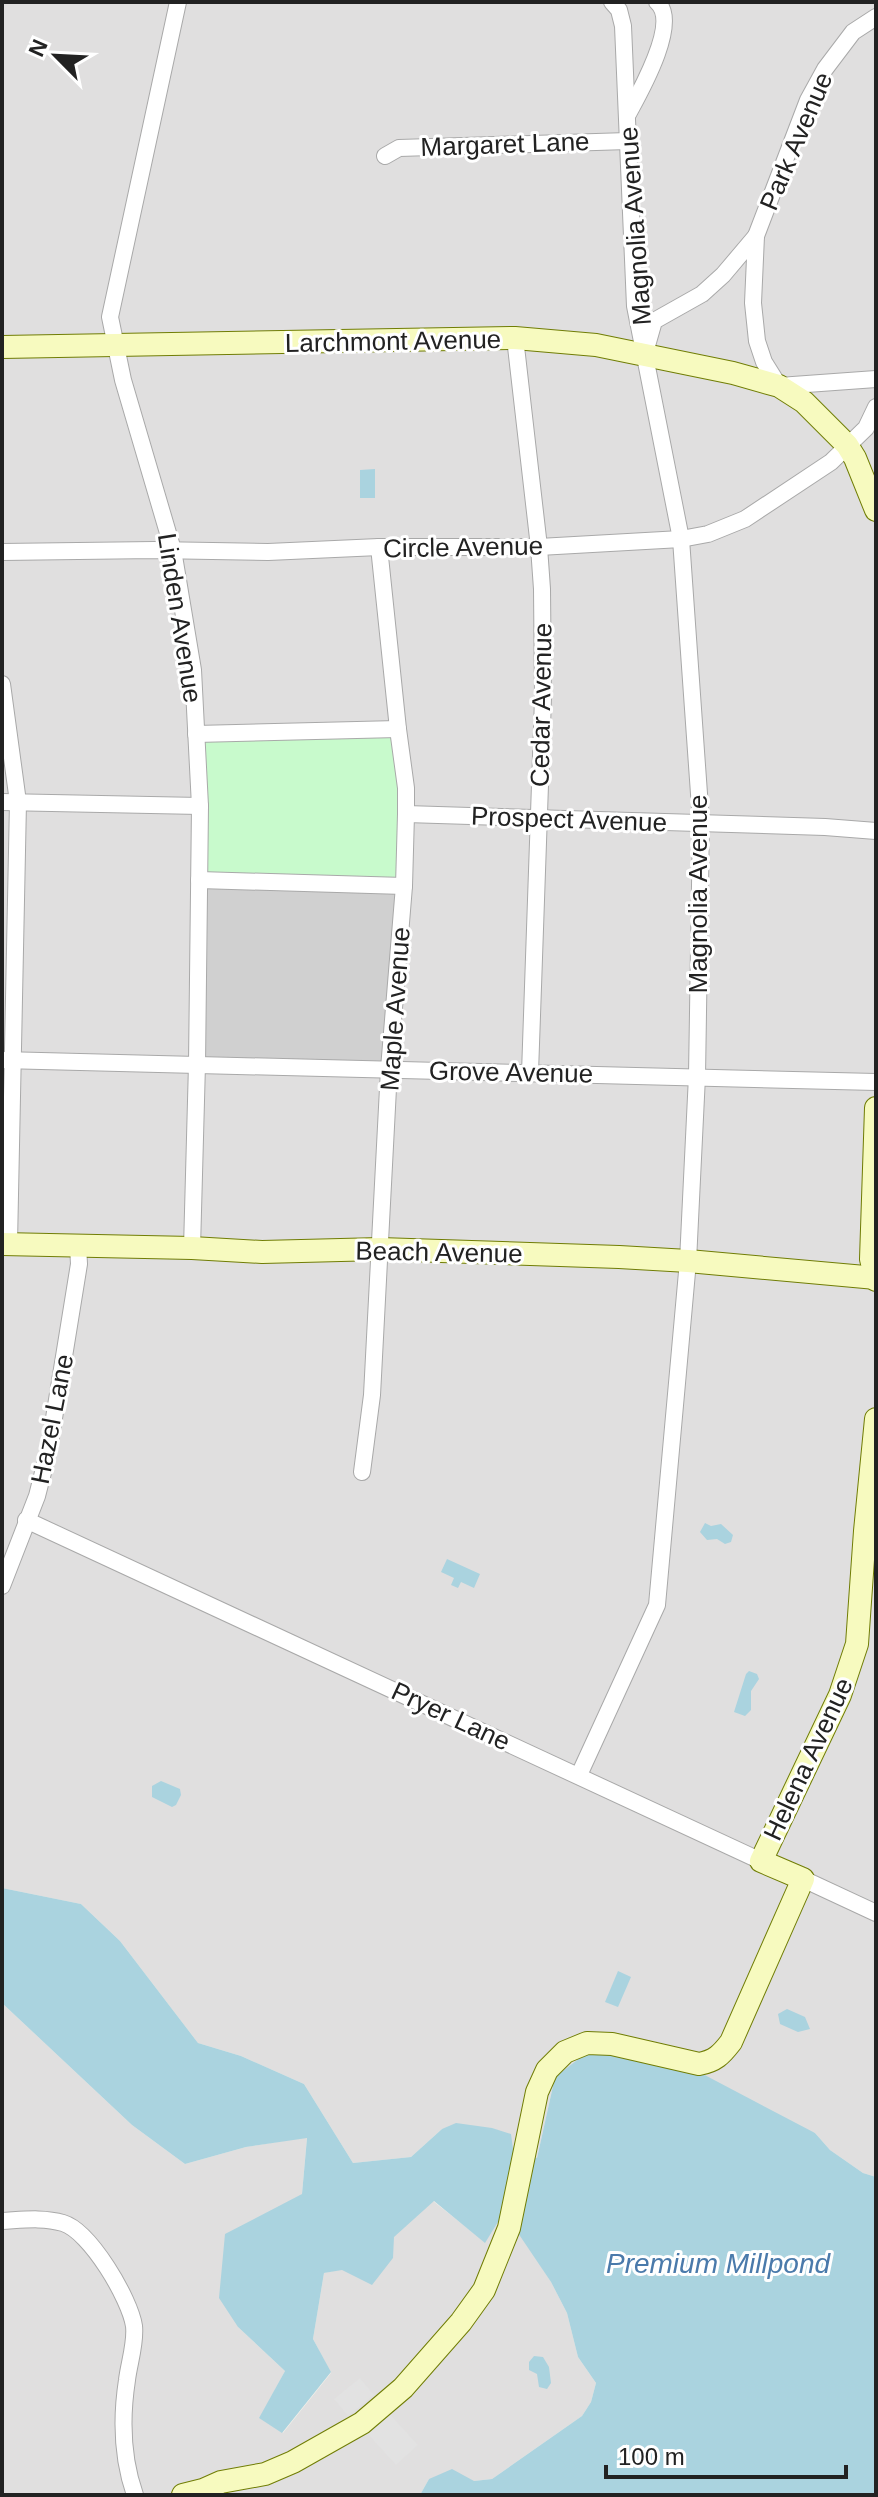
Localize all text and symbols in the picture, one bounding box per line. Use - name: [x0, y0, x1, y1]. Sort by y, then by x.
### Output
- north arrow: [16, 16, 96, 96]
- text: N: [24, 36, 53, 60]
- street label: Park Avenue: [753, 67, 839, 215]
- street label: Margaret Lane: [420, 126, 590, 162]
- street label: Magnolia Avenue: [613, 126, 657, 326]
- street label: Larchmont Avenue: [285, 324, 501, 358]
- street label: Linden Avenue: [152, 531, 208, 705]
- street label: Circle Avenue: [383, 531, 543, 563]
- street label: Cedar Avenue: [525, 623, 557, 787]
- street label: Magnolia Avenue: [683, 794, 713, 994]
- street label: Prospect Avenue: [470, 801, 668, 837]
- street label: Maple Avenue: [374, 926, 416, 1092]
- street label: Grove Avenue: [429, 1056, 593, 1088]
- street label: Beach Avenue: [355, 1236, 523, 1268]
- street label: Hazel Lane: [25, 1352, 79, 1486]
- street label: Helena Avenue: [757, 1673, 859, 1845]
- street label: Pryer Lane: [387, 1676, 515, 1756]
- water label: Premium Millpond: [606, 2248, 831, 2279]
- scale bar: [606, 2429, 846, 2479]
- text: 100 m: [618, 2443, 685, 2470]

